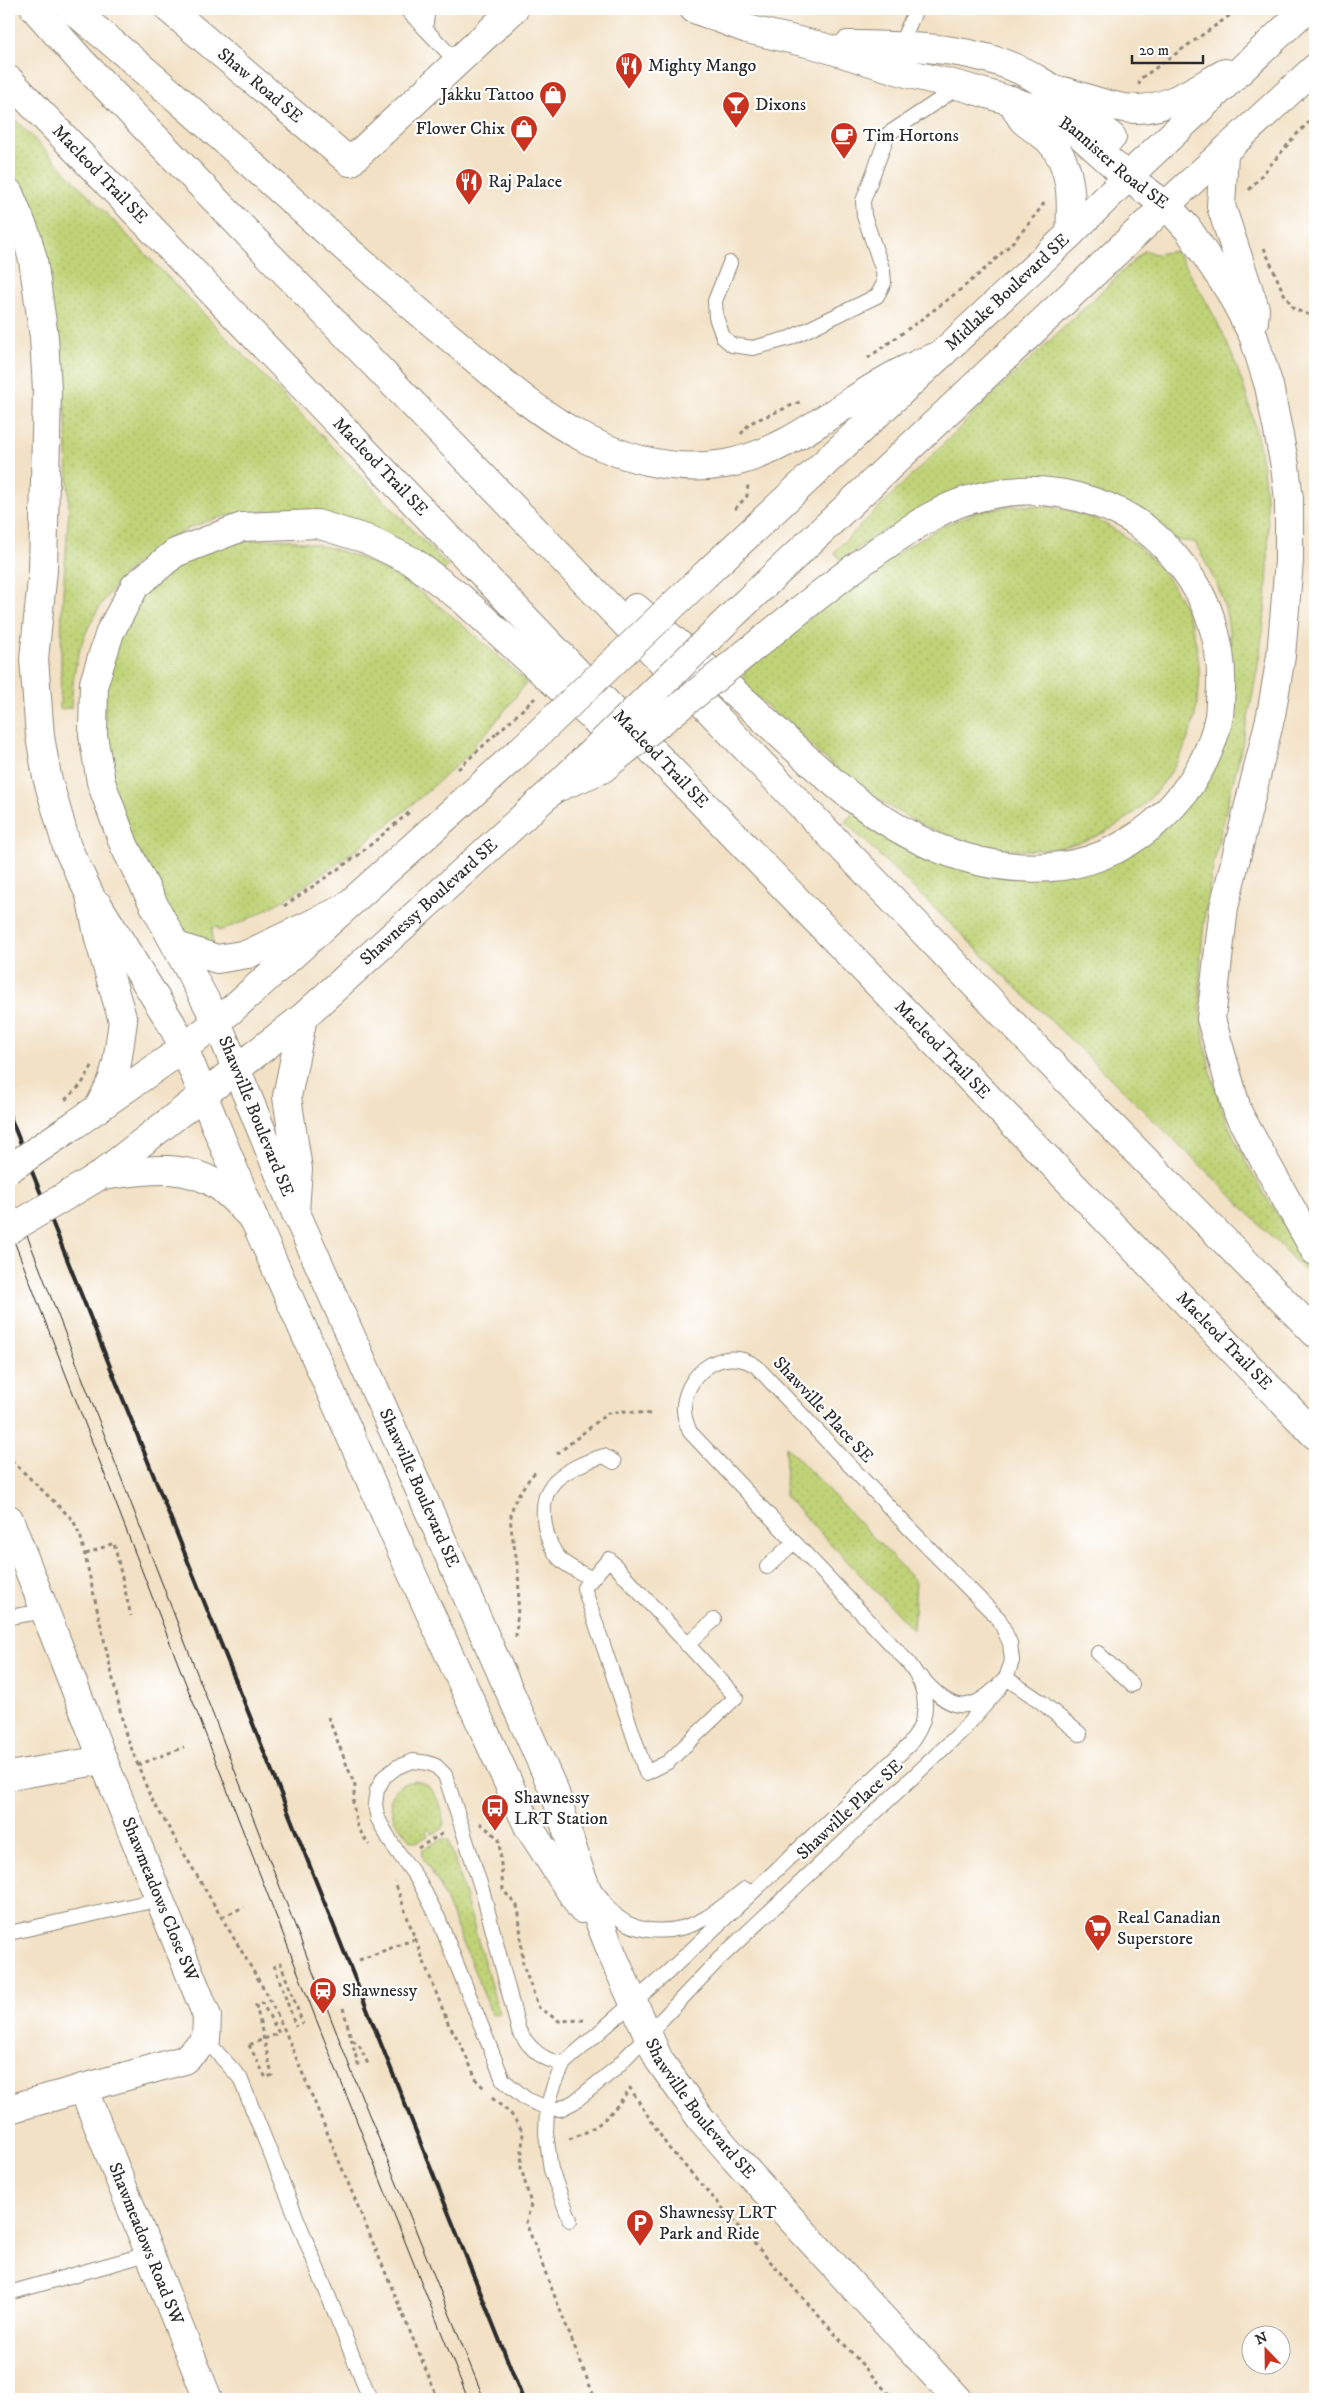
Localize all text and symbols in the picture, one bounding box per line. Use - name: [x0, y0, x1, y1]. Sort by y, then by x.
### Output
- scale bar: [1132, 32, 1203, 64]
- text: 20 m: [1139, 41, 1169, 60]
- street label: Shaw Road SE: [213, 43, 307, 128]
- restaurant icon: Mighty Mango: [614, 51, 644, 90]
- place label: Mighty Mango: [648, 55, 757, 77]
- shop icon: Jakku Tattoo: [538, 80, 568, 119]
- place label: Jakku Tattoo: [439, 84, 534, 106]
- bar icon: Dixons: [721, 90, 751, 129]
- place label: Dixons: [755, 94, 806, 116]
- street label: Bannister Road SE: [1054, 112, 1173, 214]
- shop icon: Flower Chix: [509, 114, 539, 153]
- place label: Flower Chix: [415, 118, 505, 140]
- street label: Macleod Trail SE: [47, 121, 152, 229]
- cafe icon: Tim Hortons: [829, 121, 859, 160]
- place label: Tim Hortons: [863, 125, 959, 147]
- restaurant icon: Raj Palace: [454, 167, 484, 206]
- place label: Raj Palace: [488, 171, 562, 193]
- street label: Midlake Boulevard SE: [941, 229, 1074, 356]
- street label: Macleod Trail SE: [328, 413, 433, 521]
- street label: Macleod Trail SE: [608, 705, 713, 813]
- street label: Shawnessy Boulevard SE: [356, 834, 503, 971]
- street label: Macleod Trail SE: [889, 996, 995, 1104]
- street label: Shawville Boulevard SE: [213, 1033, 299, 1200]
- street label: Macleod Trail SE: [1171, 1287, 1277, 1395]
- street label: Shawville Place SE: [768, 1352, 878, 1468]
- street label: Shawville Boulevard SE: [374, 1405, 464, 1571]
- street label: Shawville Place SE: [792, 1755, 908, 1865]
- place label: Shawnessy LRT Station: [514, 1787, 608, 1830]
- bus stop icon: Shawnessy LRT Station: [480, 1793, 510, 1832]
- street label: Shawmeadows Close SW: [116, 1814, 203, 1985]
- place label: Real Canadian Superstore: [1117, 1907, 1221, 1950]
- supermarket icon: Real Canadian Superstore: [1083, 1913, 1113, 1952]
- station icon: Shawnessy: [308, 1976, 338, 2015]
- place label: Shawnessy: [342, 1980, 418, 2002]
- street label: Shawville Boulevard SE: [640, 2035, 760, 2184]
- street label: Shawmeadows Road SW: [103, 2160, 188, 2329]
- place label: Shawnessy LRT Park and Ride: [659, 2202, 777, 2245]
- parking icon: Shawnessy LRT Park and Ride: [625, 2208, 655, 2247]
- north arrow: [1242, 2326, 1292, 2376]
- text: N: [1253, 2328, 1271, 2349]

